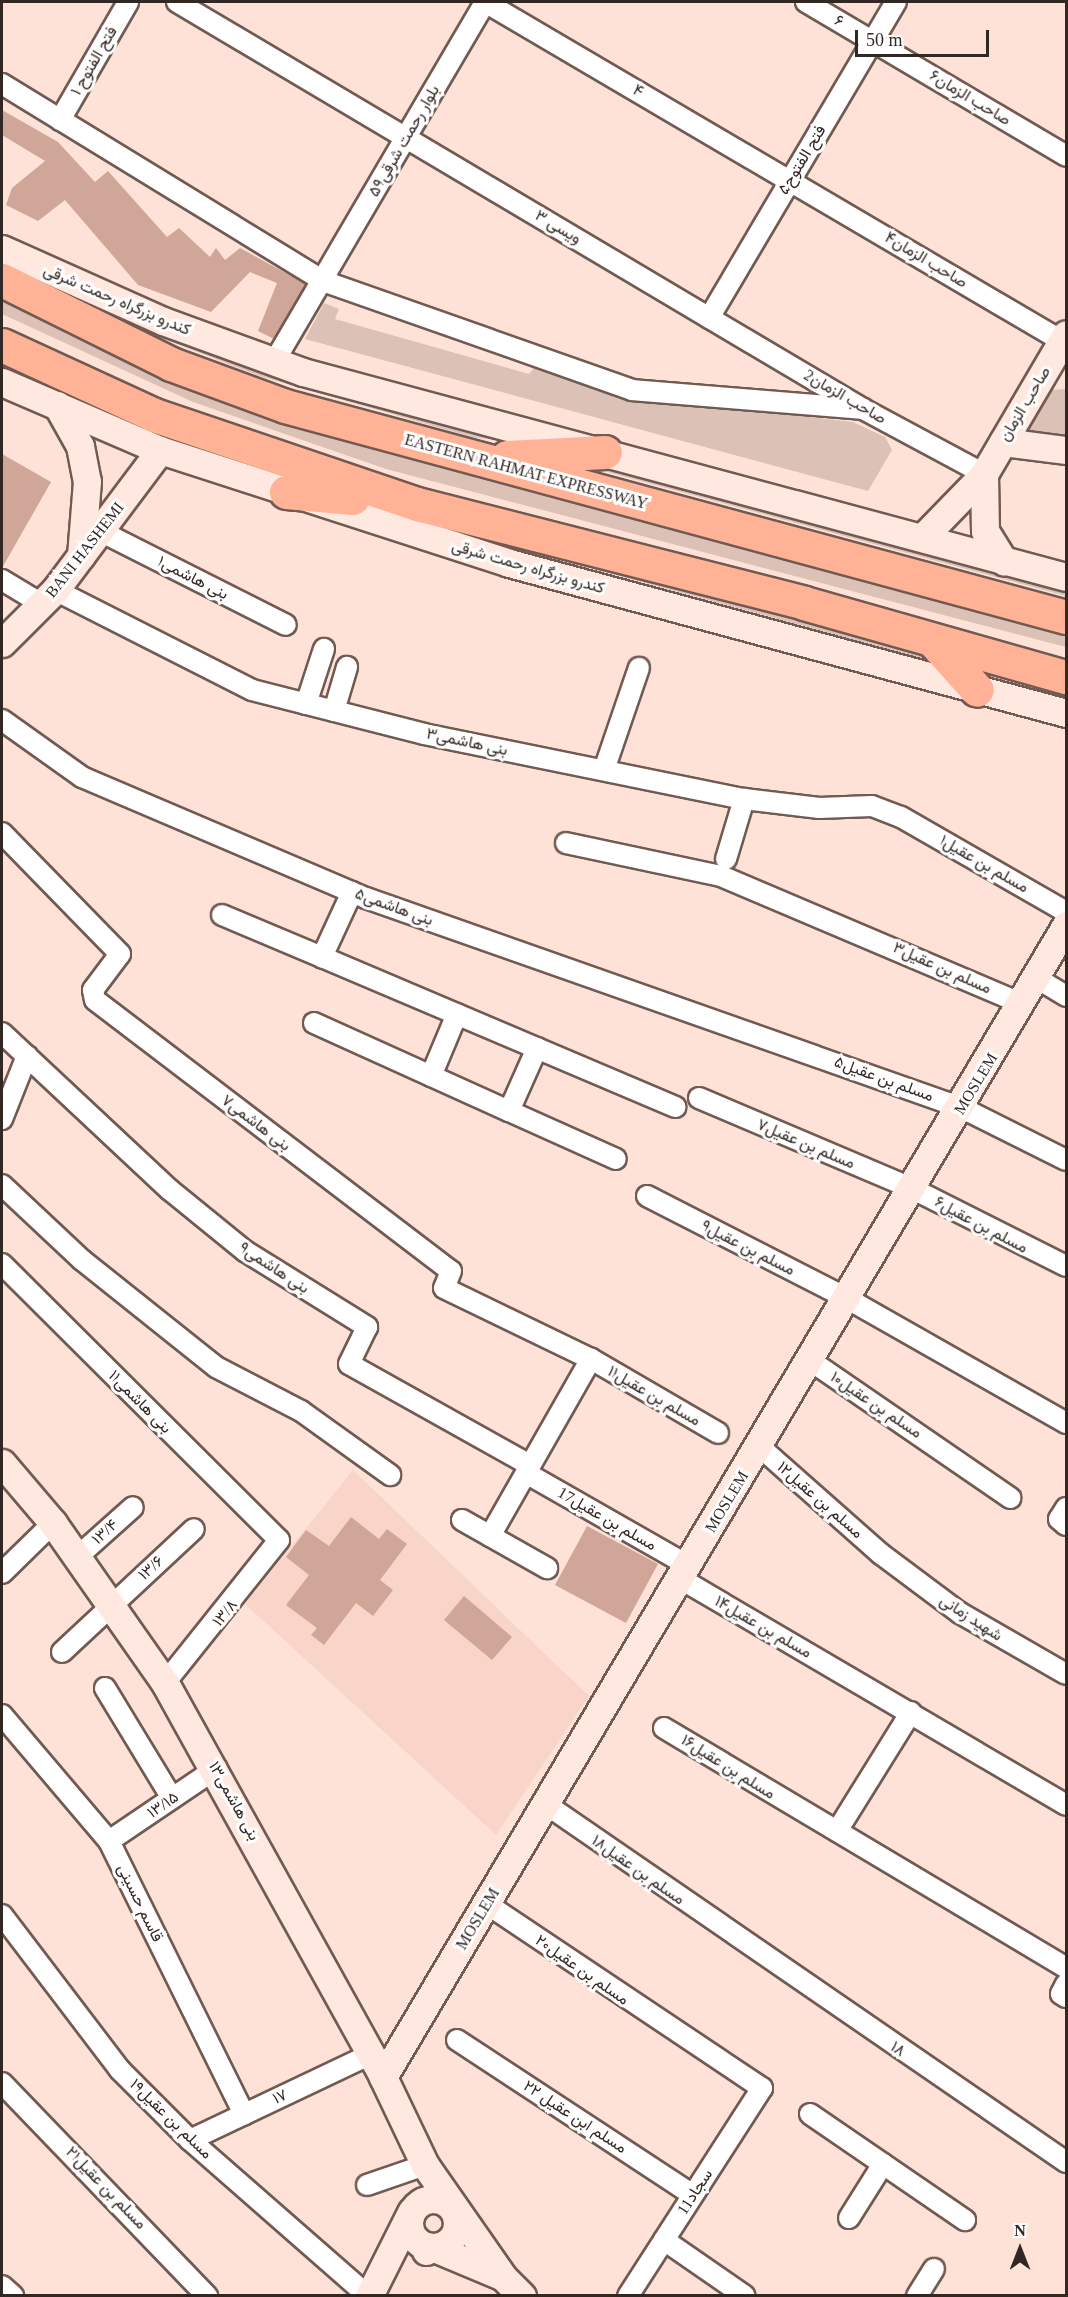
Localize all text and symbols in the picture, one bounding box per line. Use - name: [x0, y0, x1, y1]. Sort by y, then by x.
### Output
- street label: ۶: [831, 11, 847, 31]
- scale bar: [858, 18, 992, 56]
- street label: فتح الفتوح ۱: [67, 23, 121, 99]
- text: 50 m: [866, 30, 903, 50]
- street label: صاحب الزمان۶: [926, 66, 1014, 130]
- street label: ۴: [629, 80, 647, 102]
- street label: ۵۹بلوار رحمت شرقی: [364, 82, 444, 200]
- street label: فتح الفتوح۵: [774, 122, 830, 198]
- street label: ویسی ۳: [531, 206, 585, 248]
- street label: صاحب الزمان۴: [881, 228, 971, 292]
- street label: کندرو بزرگراه رحمت شرقی: [41, 260, 193, 340]
- street label: صاحب الزمان: [995, 363, 1055, 445]
- street label: 2صاحب الزمان: [800, 366, 890, 428]
- street label: EASTERN RAHMAT EXPRESSWAY: [402, 430, 650, 514]
- street label: BANI HASHEMI: [42, 498, 128, 602]
- street label: کندرو بزرگراه رحمت شرقی: [450, 536, 606, 598]
- street label: بنی هاشمی۱: [154, 552, 232, 604]
- street label: بنی هاشمی۳: [425, 724, 509, 760]
- street label: مسلم بن عقیل۱: [936, 831, 1032, 897]
- street label: بنی هاشمی۵: [352, 884, 436, 930]
- street label: مسلم بن عقیل۳: [890, 938, 994, 998]
- street label: MOSLEM: [950, 1050, 1002, 1118]
- street label: مسلم بن عقیل۵: [832, 1052, 936, 1106]
- street label: بنی هاشمی۷: [218, 1091, 294, 1155]
- street label: مسلم بن عقیل۷: [754, 1115, 858, 1173]
- street label: مسلم بن عقیل۶: [931, 1192, 1031, 1258]
- street label: مسلم بن عقیل۹: [698, 1216, 798, 1280]
- street label: بنی هاشمی۹: [235, 1238, 313, 1298]
- street label: مسلم بن عقیل۱۱: [604, 1362, 704, 1430]
- street label: بنی هاشمی۱۱: [104, 1366, 176, 1438]
- street label: مسلم بن عقیل۱۰: [827, 1367, 925, 1443]
- street label: مسلم بن عقیل۱۲: [773, 1457, 867, 1543]
- street label: MOSLEM: [701, 1468, 753, 1536]
- street label: مسلم بن عقیل17: [554, 1483, 660, 1555]
- street label: ۱۳/۴: [88, 1515, 122, 1549]
- street label: ۱۳/۶: [134, 1552, 168, 1584]
- street label: شهید زمانی: [936, 1591, 1006, 1645]
- street label: مسلم بن عقیل۱۴: [711, 1592, 815, 1662]
- street label: ۱۳/۸: [208, 1596, 242, 1630]
- street label: مسلم بن عقیل۱۶: [677, 1730, 779, 1804]
- street label: بنی هاشمی۱۳: [204, 1758, 264, 1844]
- street label: ۱۳/۱۵: [144, 1788, 182, 1822]
- street label: مسلم بن عقیل۱۸: [588, 1831, 688, 1909]
- street label: قاسم حسینی: [113, 1861, 167, 1945]
- street label: MOSLEM: [452, 1885, 504, 1953]
- street label: مسلم بن عقیل۲۰: [531, 1931, 633, 2009]
- street label: ۱۸: [887, 2037, 909, 2061]
- street label: مسلم بن عقیل۱۹: [126, 2075, 216, 2163]
- street label: مسلم ابن عقیل ۲۲: [520, 2076, 630, 2158]
- street label: ۱۷: [270, 2085, 290, 2109]
- street label: مسلم بن عقیل۲۱: [62, 2143, 150, 2233]
- street label: 11سجاد: [673, 2165, 717, 2219]
- north arrow: [990, 2219, 1050, 2279]
- text: N: [1014, 2222, 1026, 2239]

